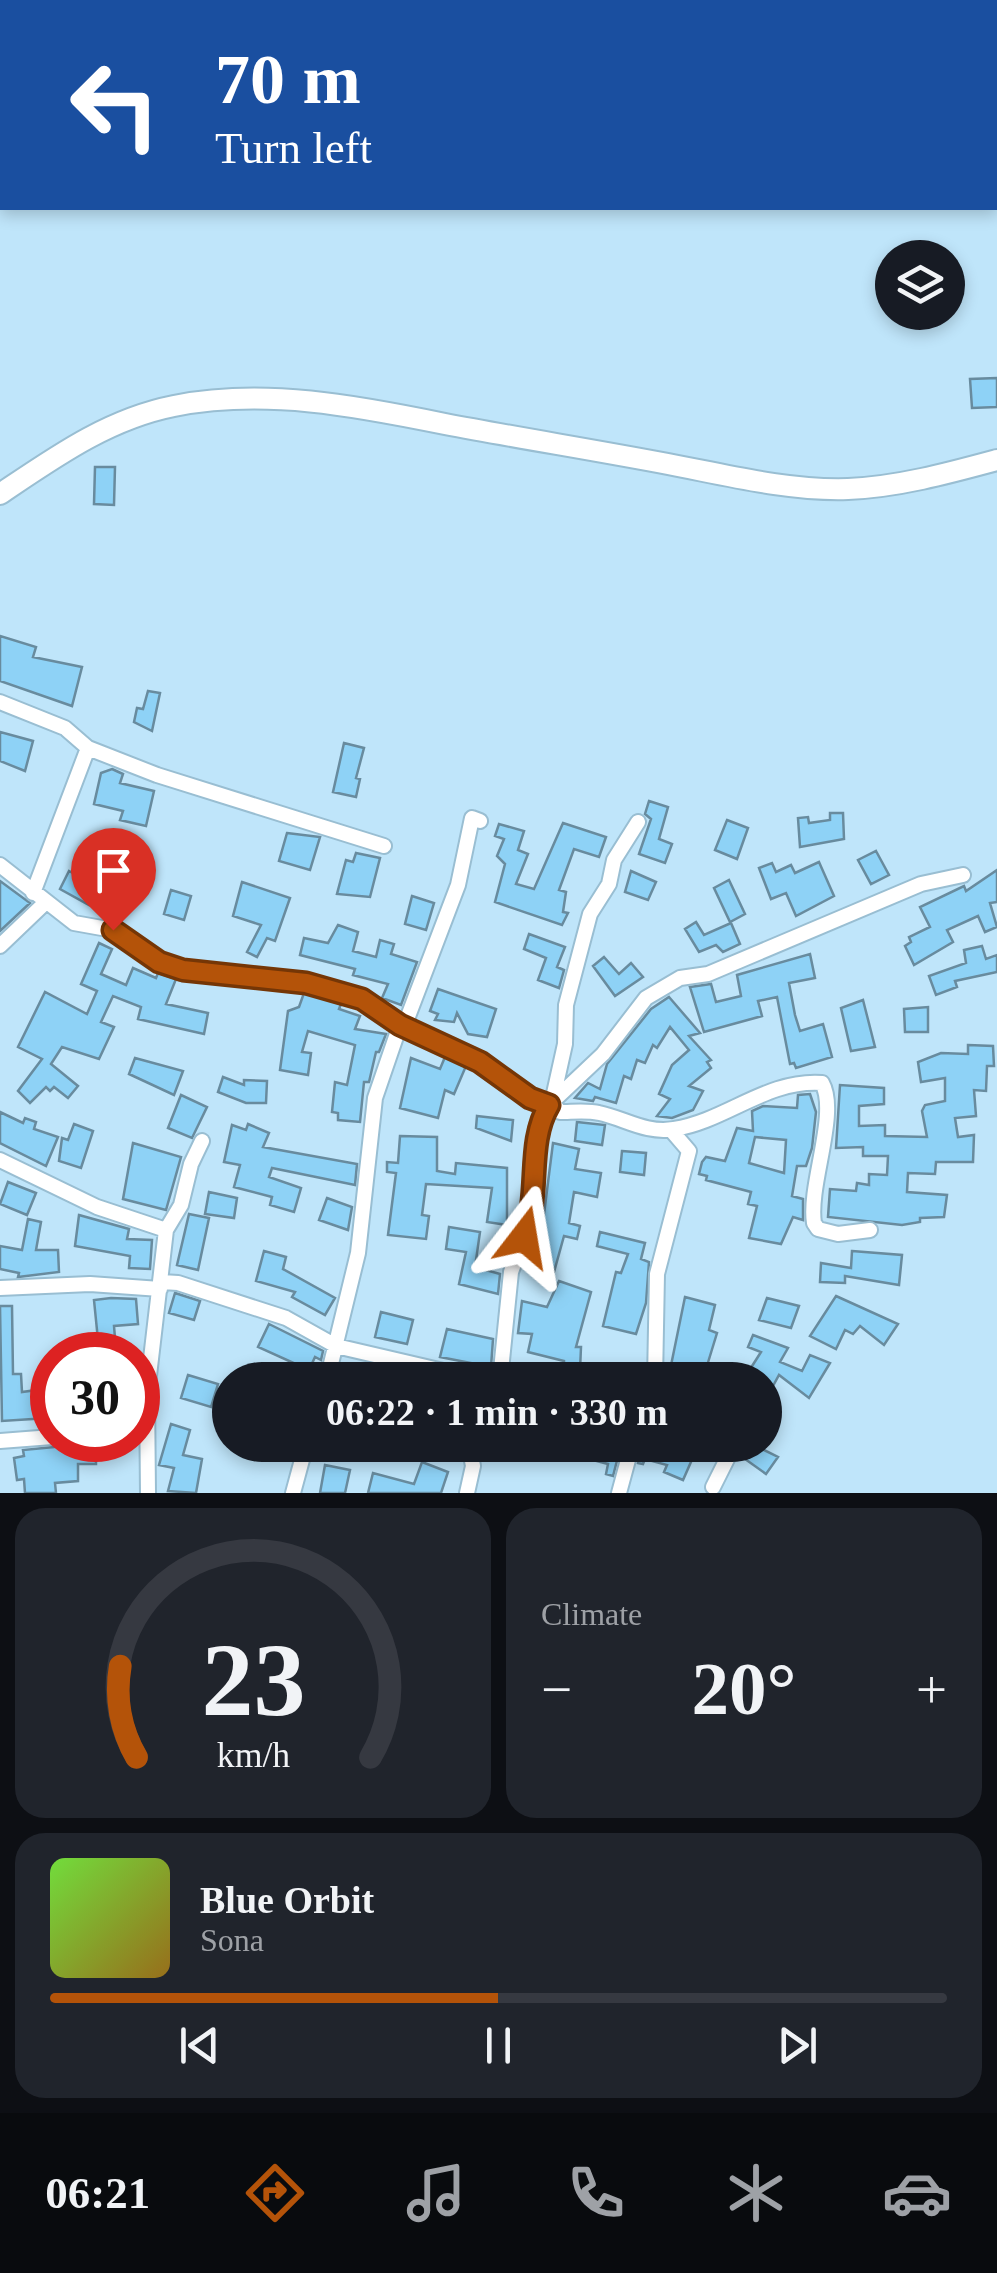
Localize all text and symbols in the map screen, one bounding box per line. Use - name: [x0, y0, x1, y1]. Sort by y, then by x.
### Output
- icon: left: [50, 40, 180, 170]
- text: 70 m: [215, 41, 361, 118]
- text: Turn left: [215, 123, 372, 173]
- map controls: [875, 240, 965, 330]
- button: layers: [875, 240, 965, 330]
- pin: [71, 828, 156, 931]
- icon: arrive: [86, 843, 141, 898]
- position arrow: [472, 1185, 576, 1289]
- speed limit sign: 30: [30, 1332, 160, 1462]
- text: 06:22 · 1 min · 330 m: [326, 1391, 668, 1433]
- text: Climate: [541, 1596, 642, 1632]
- text: 23: [201, 1622, 305, 1737]
- text: 20°: [692, 1647, 797, 1730]
- text: −: [541, 1659, 572, 1720]
- text: +: [916, 1659, 947, 1720]
- text: km/h: [216, 1735, 290, 1775]
- text: Blue Orbit: [200, 1879, 374, 1921]
- text: Sona: [200, 1922, 264, 1958]
- icon: previous: [172, 2018, 227, 2073]
- icon: pause: [471, 2018, 526, 2073]
- icon: next: [770, 2018, 825, 2073]
- icon: directions: [240, 2158, 310, 2228]
- icon: music: [401, 2158, 471, 2228]
- icon: phone: [561, 2158, 631, 2228]
- icon: climate: [721, 2158, 791, 2228]
- icon: car: [882, 2158, 952, 2228]
- text: 06:21: [45, 2168, 150, 2218]

